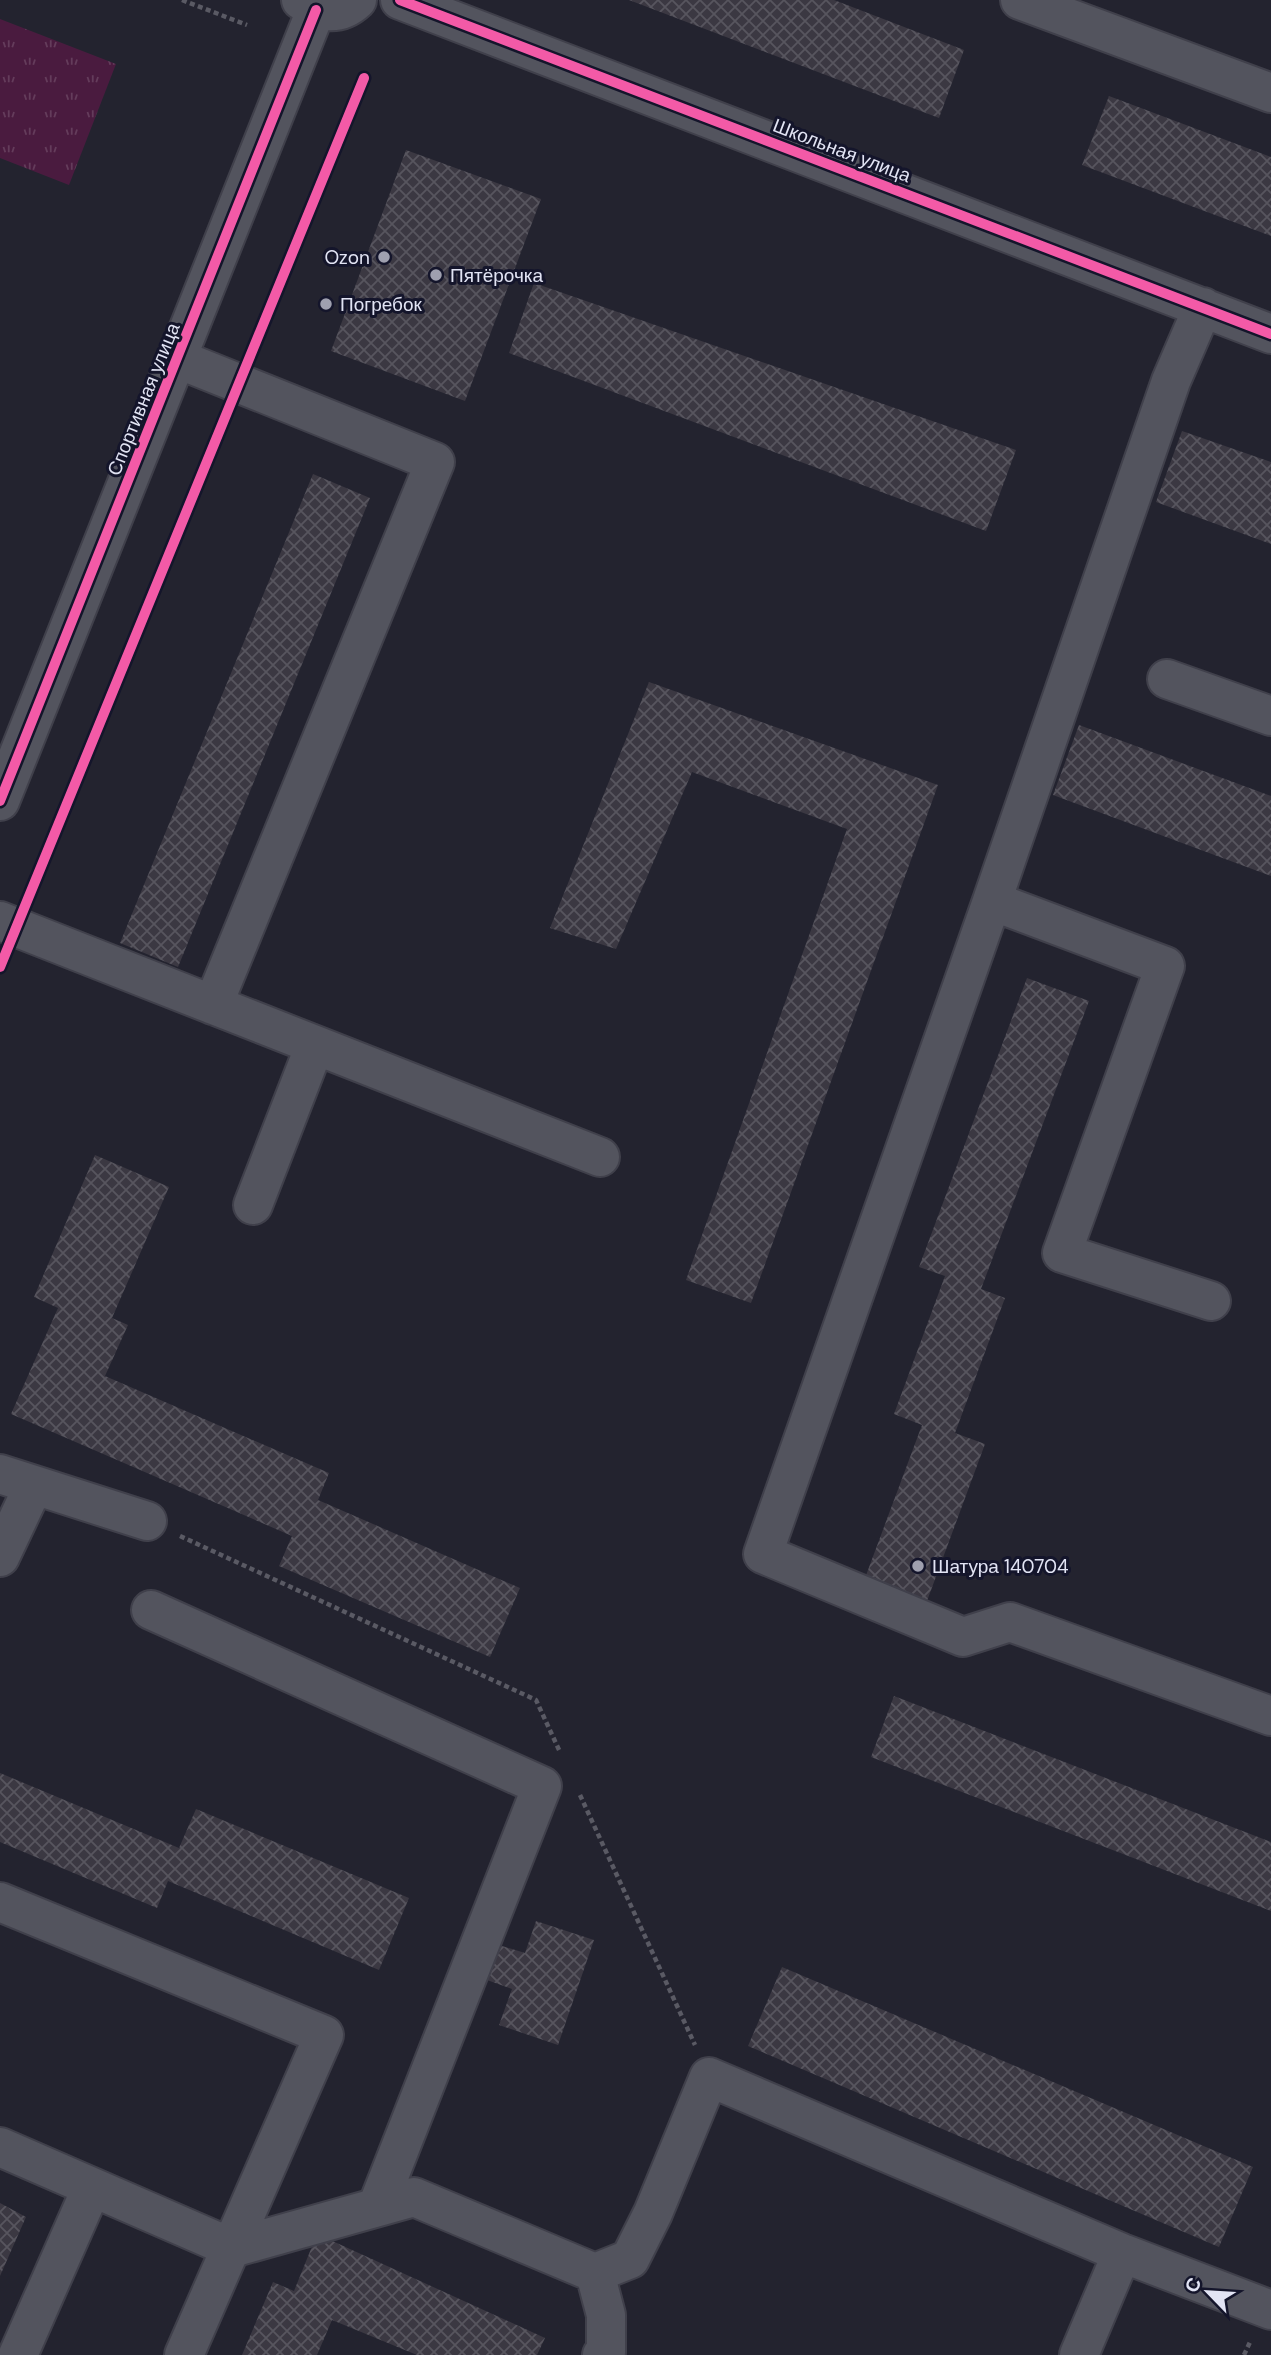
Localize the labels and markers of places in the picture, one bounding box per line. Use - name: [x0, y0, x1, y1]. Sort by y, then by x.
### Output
- place label: Ozon: [324, 245, 370, 270]
- marker: Ozon: [376, 249, 392, 265]
- place label: Пятёрочка: [450, 263, 544, 288]
- marker: Пятёрочка: [428, 267, 444, 283]
- place label: Погребок: [340, 292, 423, 317]
- marker: Погребок: [318, 296, 334, 312]
- place label: Шатура 140704: [932, 1554, 1069, 1579]
- marker: Шатура 140704: [910, 1558, 926, 1574]

